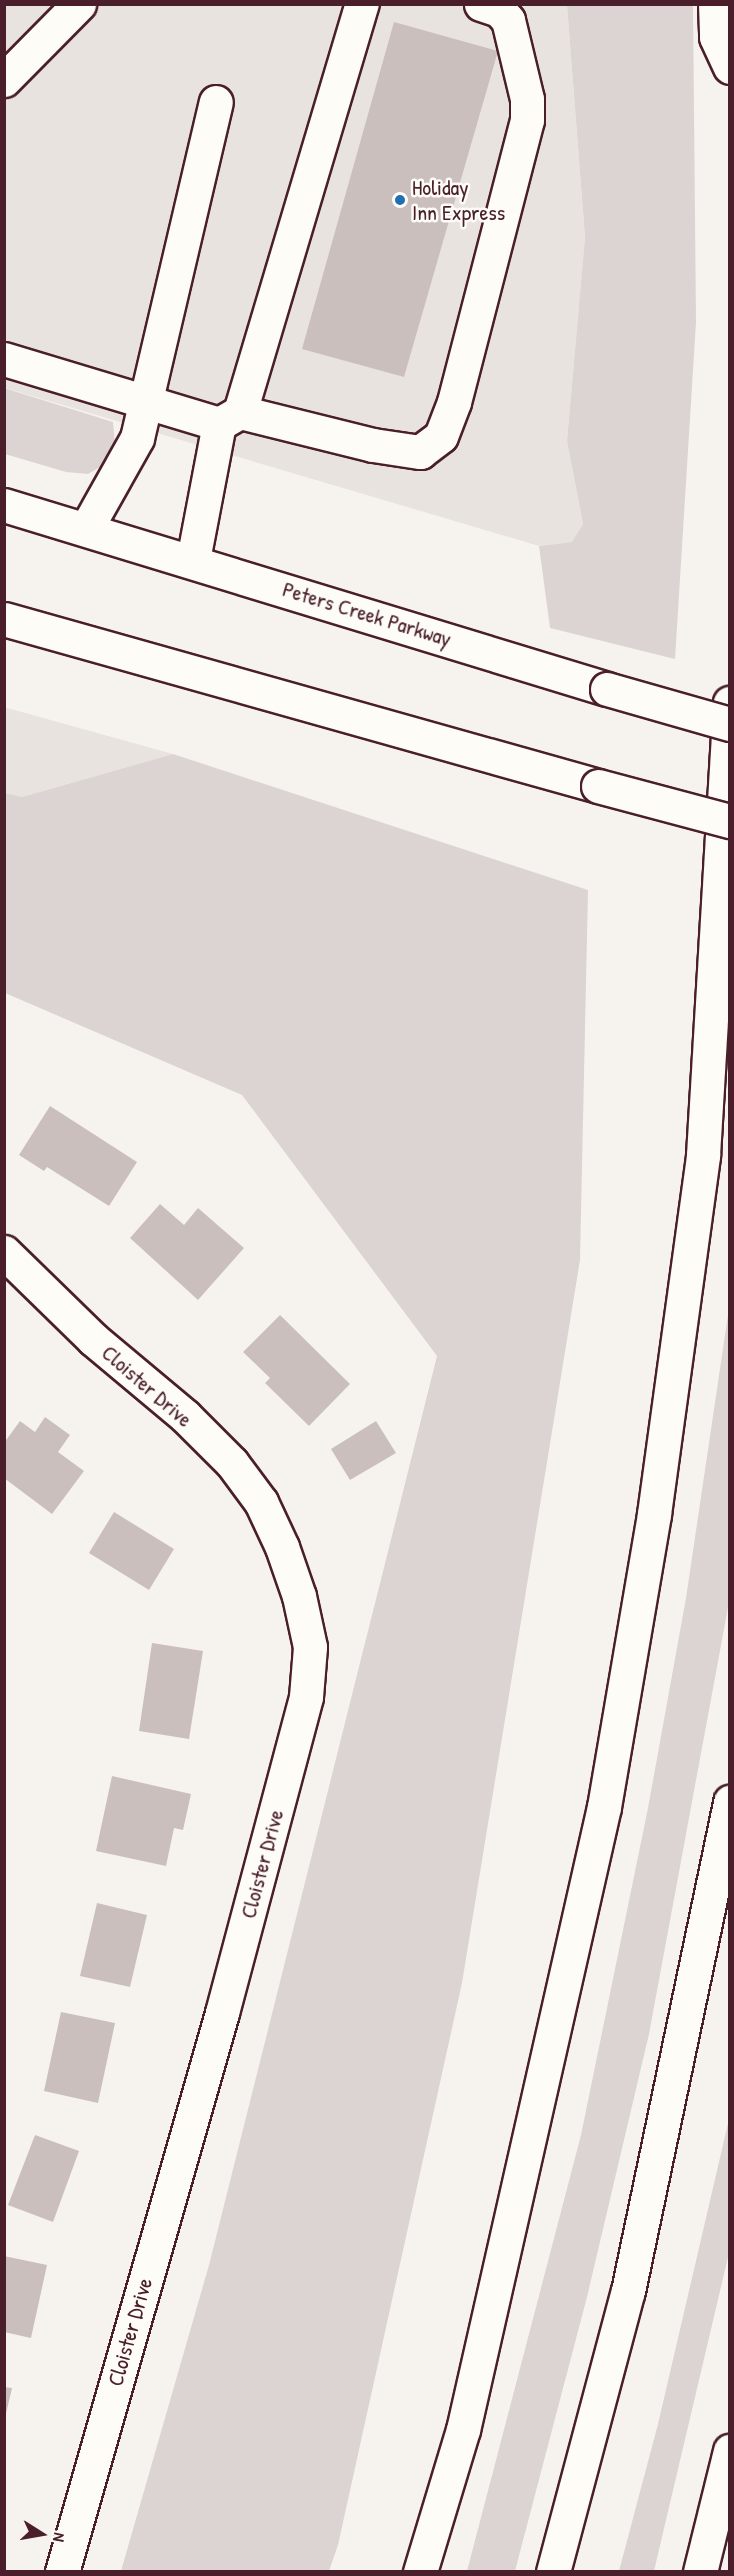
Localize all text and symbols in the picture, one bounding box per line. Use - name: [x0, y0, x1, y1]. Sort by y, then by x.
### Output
- place label: Holiday Inn Express: [412, 174, 505, 226]
- marker: Holiday Inn Express: [393, 193, 407, 207]
- street label: Peters Creek Parkway: [280, 576, 454, 652]
- street label: Cloister Drive: [96, 1339, 198, 1433]
- street label: Cloister Drive: [235, 1807, 289, 1921]
- street label: Cloister Drive: [102, 2275, 158, 2389]
- north arrow: [12, 2504, 72, 2564]
- text: N: [48, 2531, 71, 2544]

